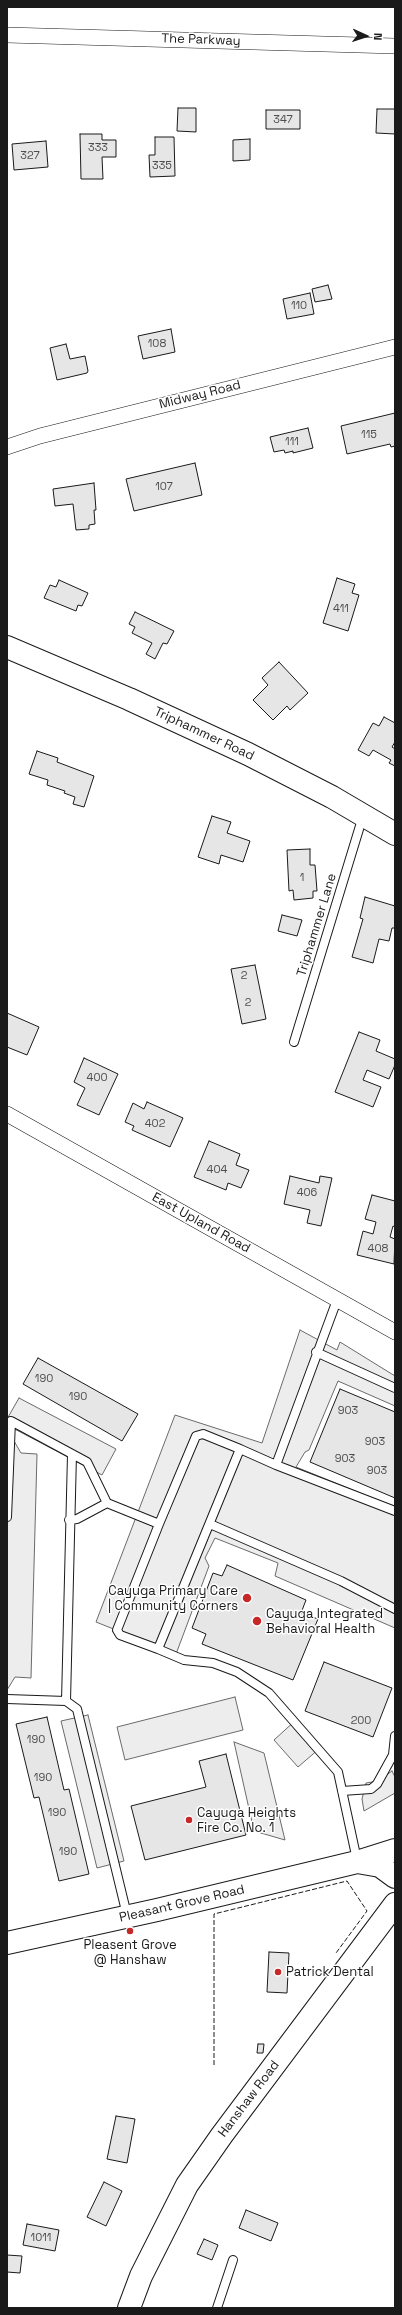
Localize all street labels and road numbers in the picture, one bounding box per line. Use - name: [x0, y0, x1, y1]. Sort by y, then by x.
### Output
- street label: The Parkway: [161, 31, 241, 49]
- street label: Midway Road: [158, 377, 242, 413]
- street label: Triphammer Road: [151, 704, 257, 764]
- street label: Triphammer Lane: [294, 872, 340, 978]
- street label: East Upland Road: [149, 1190, 253, 1256]
- street label: Pleasant Grove Road: [118, 1882, 246, 1926]
- street label: Hanshaw Road: [215, 2058, 283, 2140]

